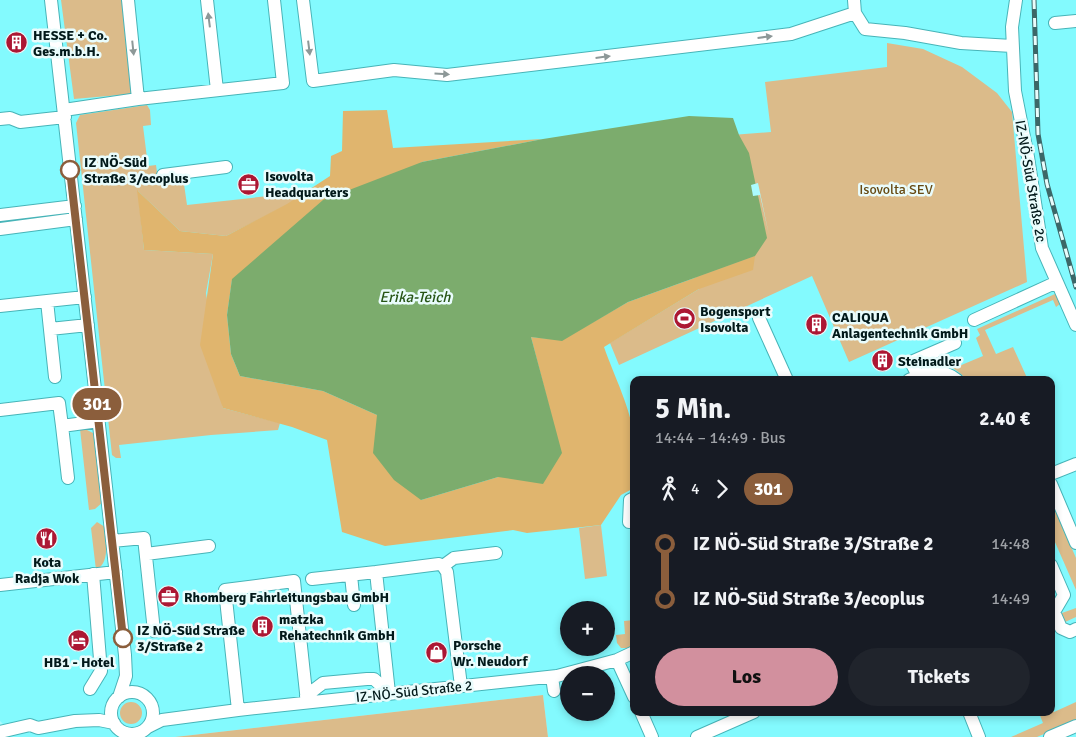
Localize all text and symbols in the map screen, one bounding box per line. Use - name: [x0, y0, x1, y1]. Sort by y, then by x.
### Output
- one-way arrow: [205, 12, 213, 28]
- place label: HESSE + Co. Ges.m.b.H.: [33, 27, 108, 60]
- building icon: HESSE + Co. Ges.m.b.H.: [5, 31, 29, 55]
- one-way arrow: [757, 33, 773, 41]
- one-way arrow: [129, 41, 137, 57]
- one-way arrow: [305, 41, 313, 57]
- one-way arrow: [596, 53, 612, 61]
- one-way arrow: [434, 71, 450, 79]
- street label: IZ-NÖ-Süd Straße 2c: [1011, 119, 1050, 244]
- place label: IZ NÖ-Süd Straße 3/ecoplus: [84, 154, 188, 187]
- marker: IZ NÖ-Süd Straße 3/ecoplus: [60, 160, 80, 180]
- place label: Isovolta Headquarters: [265, 168, 349, 201]
- office icon: Isovolta Headquarters: [237, 172, 261, 196]
- park label: Isovolta SEV: [859, 181, 933, 198]
- water label: Erika-Teich: [380, 288, 451, 306]
- place label: Bogensport Isovolta: [700, 303, 771, 336]
- sports icon: Bogensport Isovolta: [672, 307, 696, 331]
- place label: CALIQUA Anlagentechnik GmbH: [832, 309, 968, 342]
- building icon: CALIQUA Anlagentechnik GmbH: [804, 313, 828, 337]
- building icon: Steinadler: [870, 349, 894, 373]
- place label: Steinadler: [898, 353, 962, 370]
- line badge: 301: [68, 388, 126, 420]
- text: 5 Min.: [655, 392, 731, 426]
- text: 301: [82, 393, 112, 415]
- text: 2.40 €: [979, 407, 1030, 431]
- text: 14:44 – 14:49 · Bus: [655, 428, 786, 448]
- icon: walk: [655, 475, 683, 503]
- icon: forward: [708, 475, 736, 503]
- text: 301: [754, 478, 783, 500]
- text: 4: [691, 479, 700, 499]
- restaurant icon: Kota Radja Wok: [35, 527, 59, 551]
- text: IZ NÖ-Süd Straße 3/Straße 2: [693, 532, 934, 556]
- text: 14:48: [991, 534, 1030, 554]
- place label: Kota Radja Wok: [15, 554, 80, 587]
- office icon: Rhomberg Fahrleitungsbau GmbH: [156, 585, 180, 609]
- text: IZ NÖ-Süd Straße 3/ecoplus: [693, 587, 924, 611]
- place label: Rhomberg Fahrleitungsbau GmbH: [184, 589, 389, 606]
- text: 14:49: [991, 589, 1030, 609]
- map controls: [560, 601, 615, 721]
- button: +: [560, 601, 615, 656]
- place label: matzka Rehatechnik GmbH: [279, 611, 395, 644]
- building icon: matzka Rehatechnik GmbH: [251, 615, 275, 639]
- place label: IZ NÖ-Süd Straße 3/Straße 2: [137, 622, 245, 655]
- hotel icon: HB1 - Hotel: [67, 628, 91, 652]
- marker: IZ NÖ-Süd Straße 3/Straße 2: [113, 628, 133, 648]
- place label: Porsche Wr. Neudorf: [453, 637, 528, 670]
- shop icon: Porsche Wr. Neudorf: [425, 641, 449, 665]
- button: Los: [655, 648, 838, 706]
- button: Tickets: [848, 648, 1030, 706]
- place label: HB1 - Hotel: [44, 654, 115, 671]
- button: −: [560, 666, 615, 721]
- street label: IZ-NÖ-Süd Straße 2: [355, 677, 473, 706]

